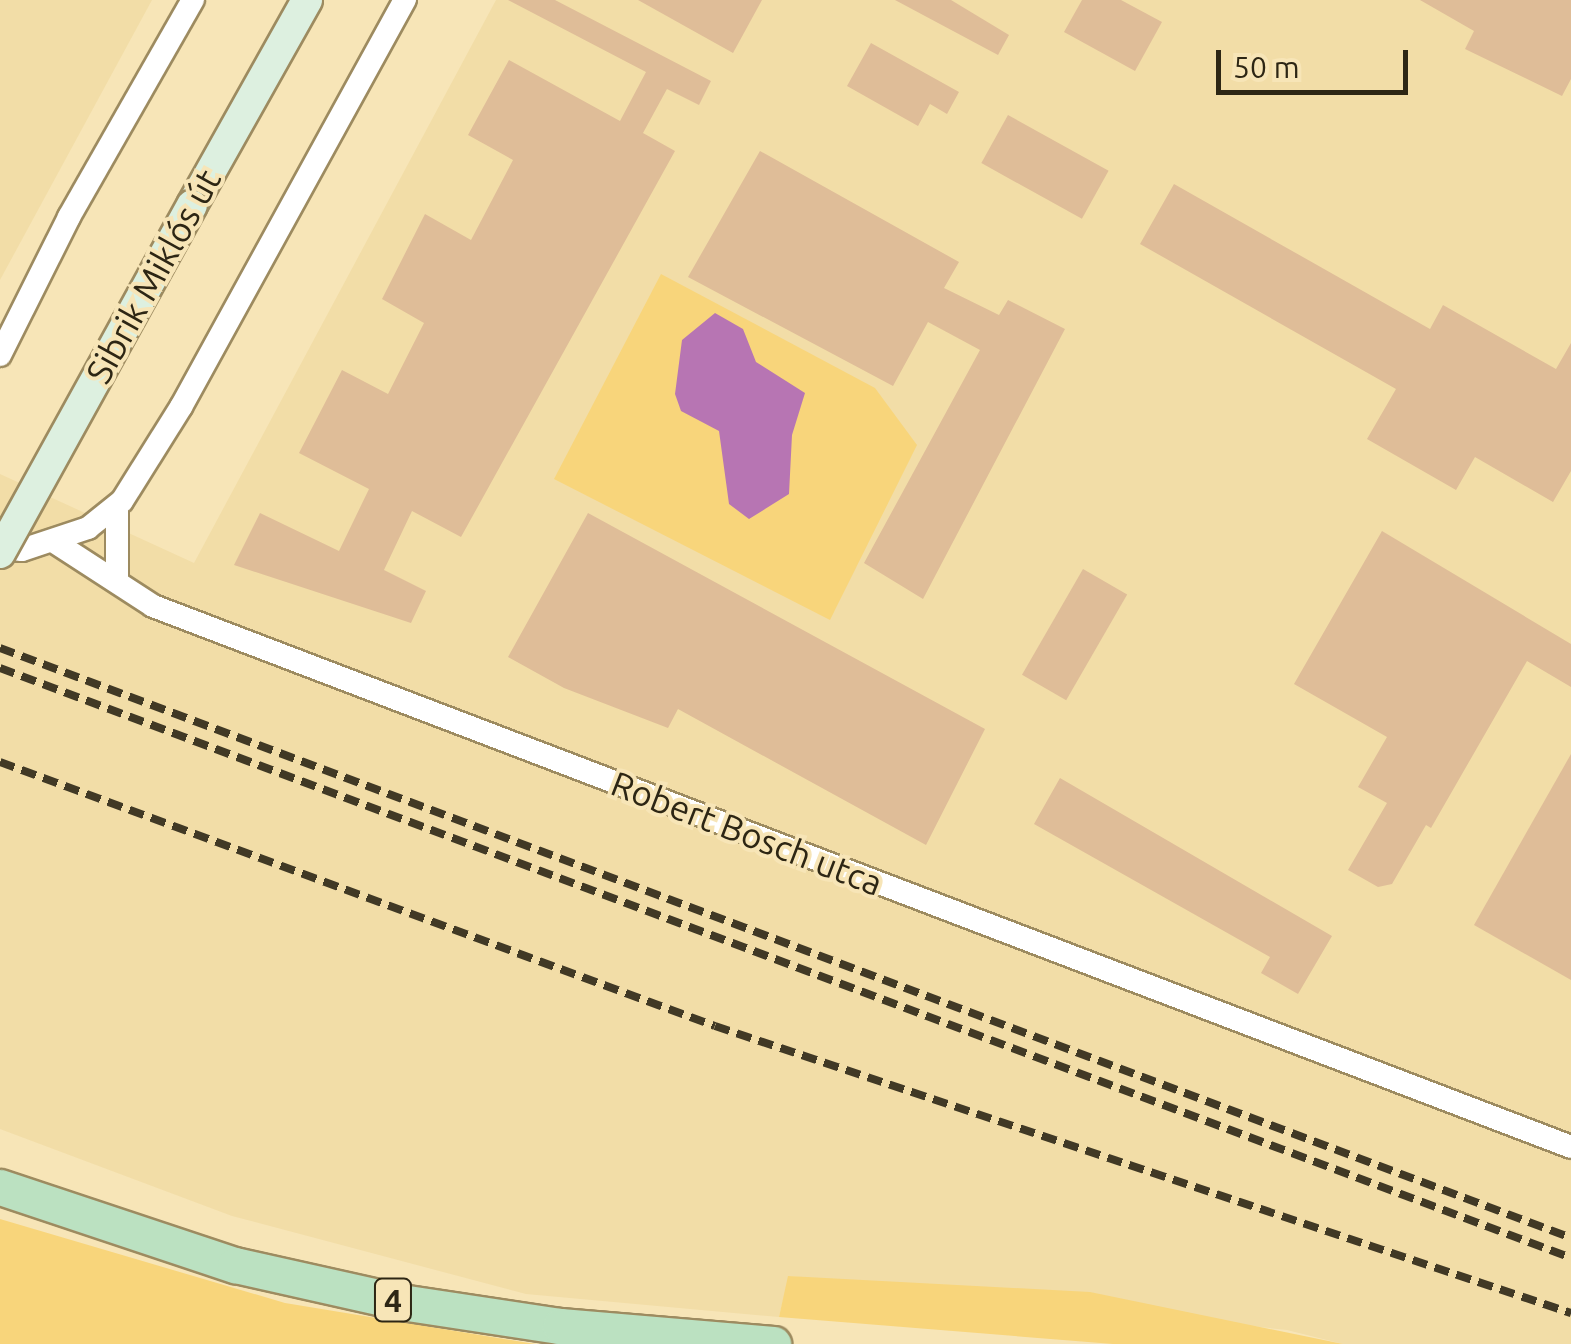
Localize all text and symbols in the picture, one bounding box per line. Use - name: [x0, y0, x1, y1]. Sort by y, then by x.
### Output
- scale bar: [1221, 30, 1414, 92]
- text: 50 m: [1233, 50, 1300, 84]
- street label: Sibrik Miklós út: [77, 162, 229, 390]
- street label: Robert Bosch utca: [605, 762, 889, 904]
- road number: 4: [373, 1273, 413, 1327]

